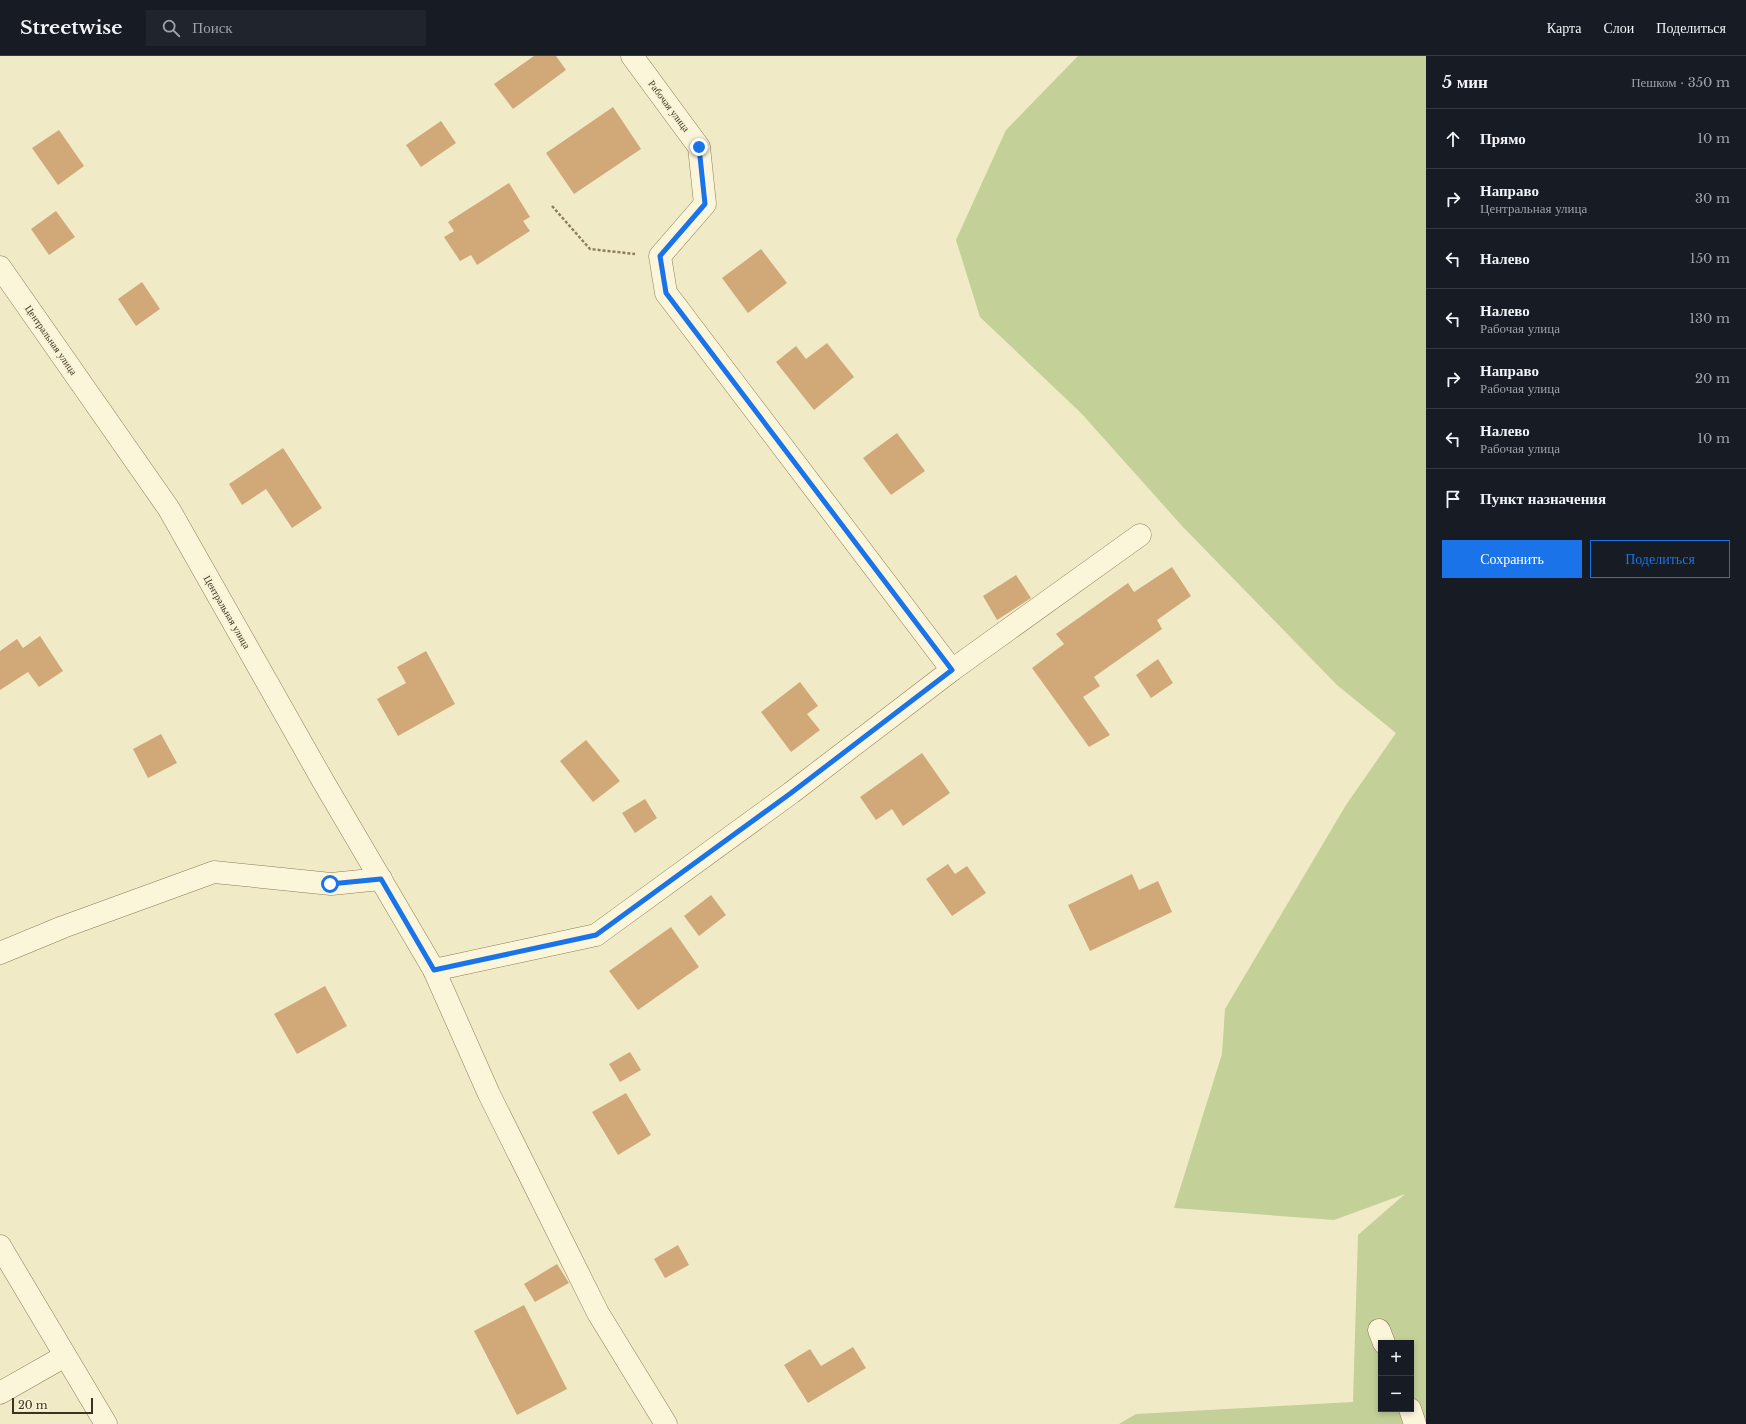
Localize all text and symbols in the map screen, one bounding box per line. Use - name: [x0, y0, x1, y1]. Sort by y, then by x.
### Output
- search box: [146, 10, 426, 46]
- text: Streetwise: [20, 16, 122, 39]
- icon: search: [160, 17, 182, 39]
- text: Поиск: [192, 18, 233, 37]
- text: Карта: [1547, 19, 1581, 37]
- text: Слои: [1603, 19, 1634, 37]
- text: Поделиться: [1656, 19, 1726, 37]
- text: 5 мин: [1442, 72, 1488, 93]
- text: Пешком · 350 m: [1631, 74, 1730, 91]
- street label: Рабочая улица: [645, 78, 693, 135]
- icon: ahead: [1442, 128, 1464, 150]
- text: Прямо: [1480, 129, 1526, 148]
- text: 10 m: [1697, 130, 1730, 147]
- route end: [690, 138, 708, 156]
- text: Направо: [1480, 181, 1539, 200]
- icon: right: [1442, 188, 1464, 210]
- text: 30 m: [1695, 190, 1730, 207]
- text: Центральная улица: [1480, 200, 1587, 217]
- icon: left: [1442, 248, 1464, 270]
- text: Налево: [1480, 249, 1530, 268]
- text: 150 m: [1690, 250, 1730, 267]
- text: Налево: [1480, 301, 1530, 320]
- street label: Центральная улица: [22, 302, 80, 378]
- icon: left: [1442, 308, 1464, 330]
- text: 130 m: [1689, 310, 1730, 327]
- text: Рабочая улица: [1480, 320, 1560, 337]
- text: Направо: [1480, 361, 1539, 380]
- icon: right: [1442, 368, 1464, 390]
- text: 20 m: [1695, 370, 1730, 387]
- text: Рабочая улица: [1480, 380, 1560, 397]
- text: Налево: [1480, 421, 1530, 440]
- icon: left: [1442, 428, 1464, 450]
- text: 10 m: [1697, 430, 1730, 447]
- text: Рабочая улица: [1480, 440, 1560, 457]
- icon: arrive: [1442, 488, 1464, 510]
- text: Пункт назначения: [1480, 489, 1606, 508]
- button: Сохранить: [1442, 540, 1582, 578]
- button: Поделиться: [1590, 540, 1730, 578]
- street label: Центральная улица: [201, 573, 254, 651]
- route start: [321, 875, 339, 893]
- map controls: [1378, 1340, 1414, 1412]
- button: +: [1378, 1340, 1414, 1376]
- button: −: [1378, 1376, 1414, 1412]
- scale bar: [12, 1396, 93, 1415]
- text: 20 m: [18, 1398, 48, 1412]

